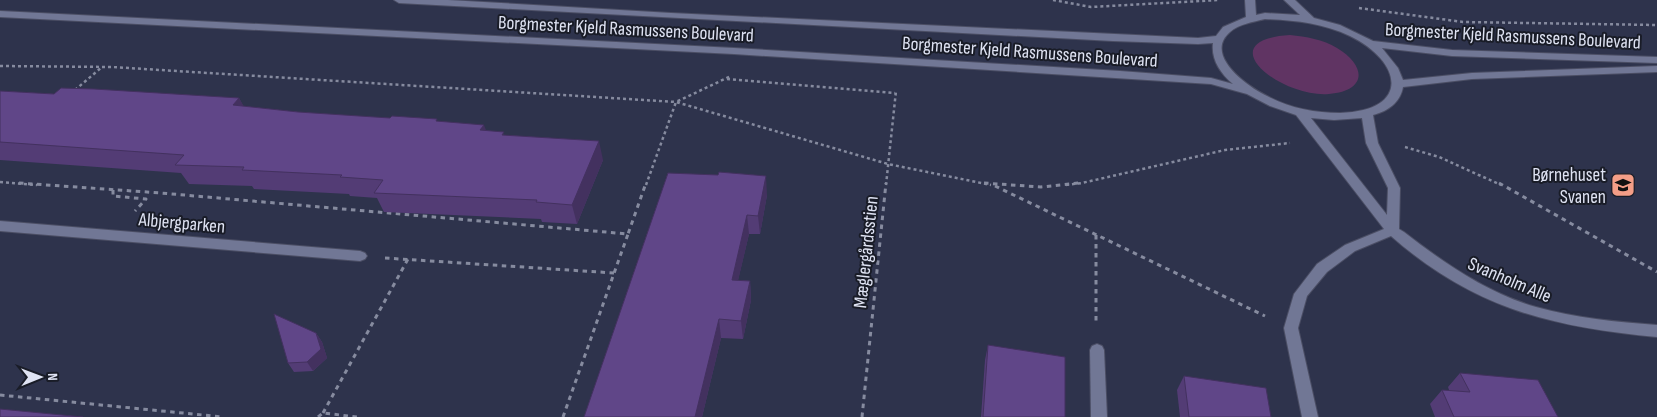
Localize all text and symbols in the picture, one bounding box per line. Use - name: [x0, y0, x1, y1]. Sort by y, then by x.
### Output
- street label: Borgmester Kjeld Rasmussens Boulevard: [497, 11, 754, 48]
- street label: Borgmester Kjeld Rasmussens Boulevard: [1384, 18, 1641, 55]
- street label: Borgmester Kjeld Rasmussens Boulevard: [901, 32, 1158, 73]
- place label: Børnehuset Svanen: [1532, 164, 1606, 209]
- school or university icon: Børnehuset Svanen: [1610, 172, 1636, 198]
- street label: Mæglergårdsstien: [849, 195, 884, 309]
- street label: Albjergparken: [137, 208, 226, 239]
- street label: Svanholm Alle: [1464, 253, 1555, 308]
- north arrow: [15, 352, 65, 402]
- text: N: [44, 373, 61, 381]

